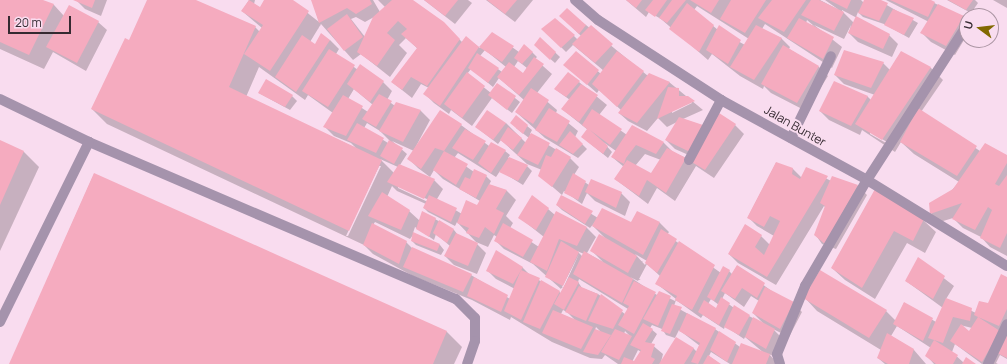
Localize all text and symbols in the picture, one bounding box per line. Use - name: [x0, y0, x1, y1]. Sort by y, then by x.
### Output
- scale bar: [10, 8, 73, 34]
- north arrow: [959, 8, 999, 48]
- text: 20 m: [15, 14, 42, 31]
- text: U: [960, 19, 976, 31]
- street label: Jalan Bunter: [762, 103, 828, 149]

